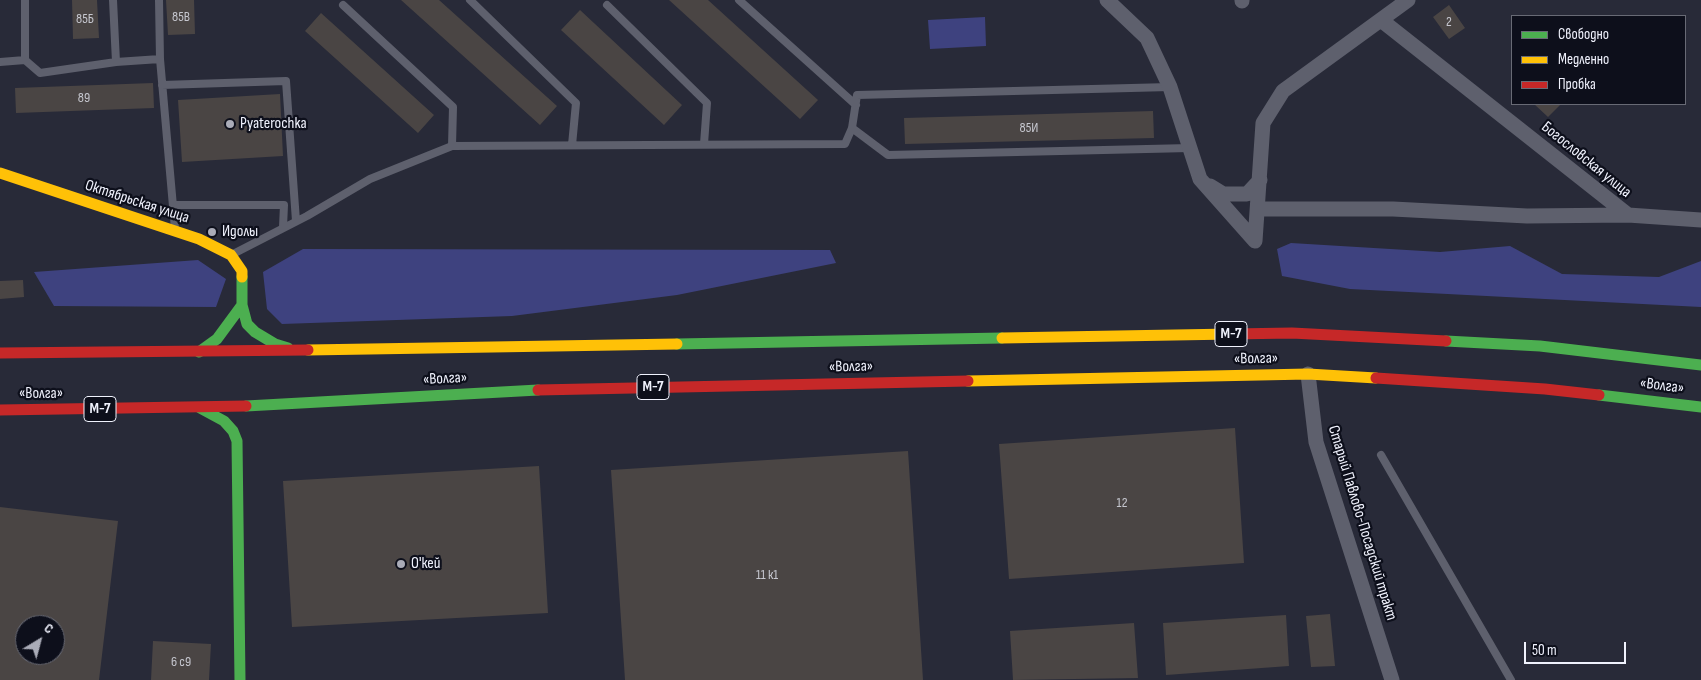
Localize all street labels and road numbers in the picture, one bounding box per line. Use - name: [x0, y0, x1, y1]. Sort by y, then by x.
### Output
- street label: Богословская улица: [1537, 118, 1635, 202]
- street label: Октябрьская улица: [82, 176, 192, 228]
- road number: М-7: [1215, 322, 1247, 346]
- street label: «Волга»: [1234, 349, 1278, 369]
- street label: «Волга»: [829, 357, 873, 377]
- street label: «Волга»: [422, 368, 468, 390]
- road number: М-7: [637, 374, 669, 400]
- street label: «Волга»: [1639, 374, 1685, 398]
- street label: «Волга»: [19, 384, 63, 404]
- road number: М-7: [84, 396, 116, 422]
- street label: Старый Павлово-Посадский тракт: [1323, 423, 1401, 623]

